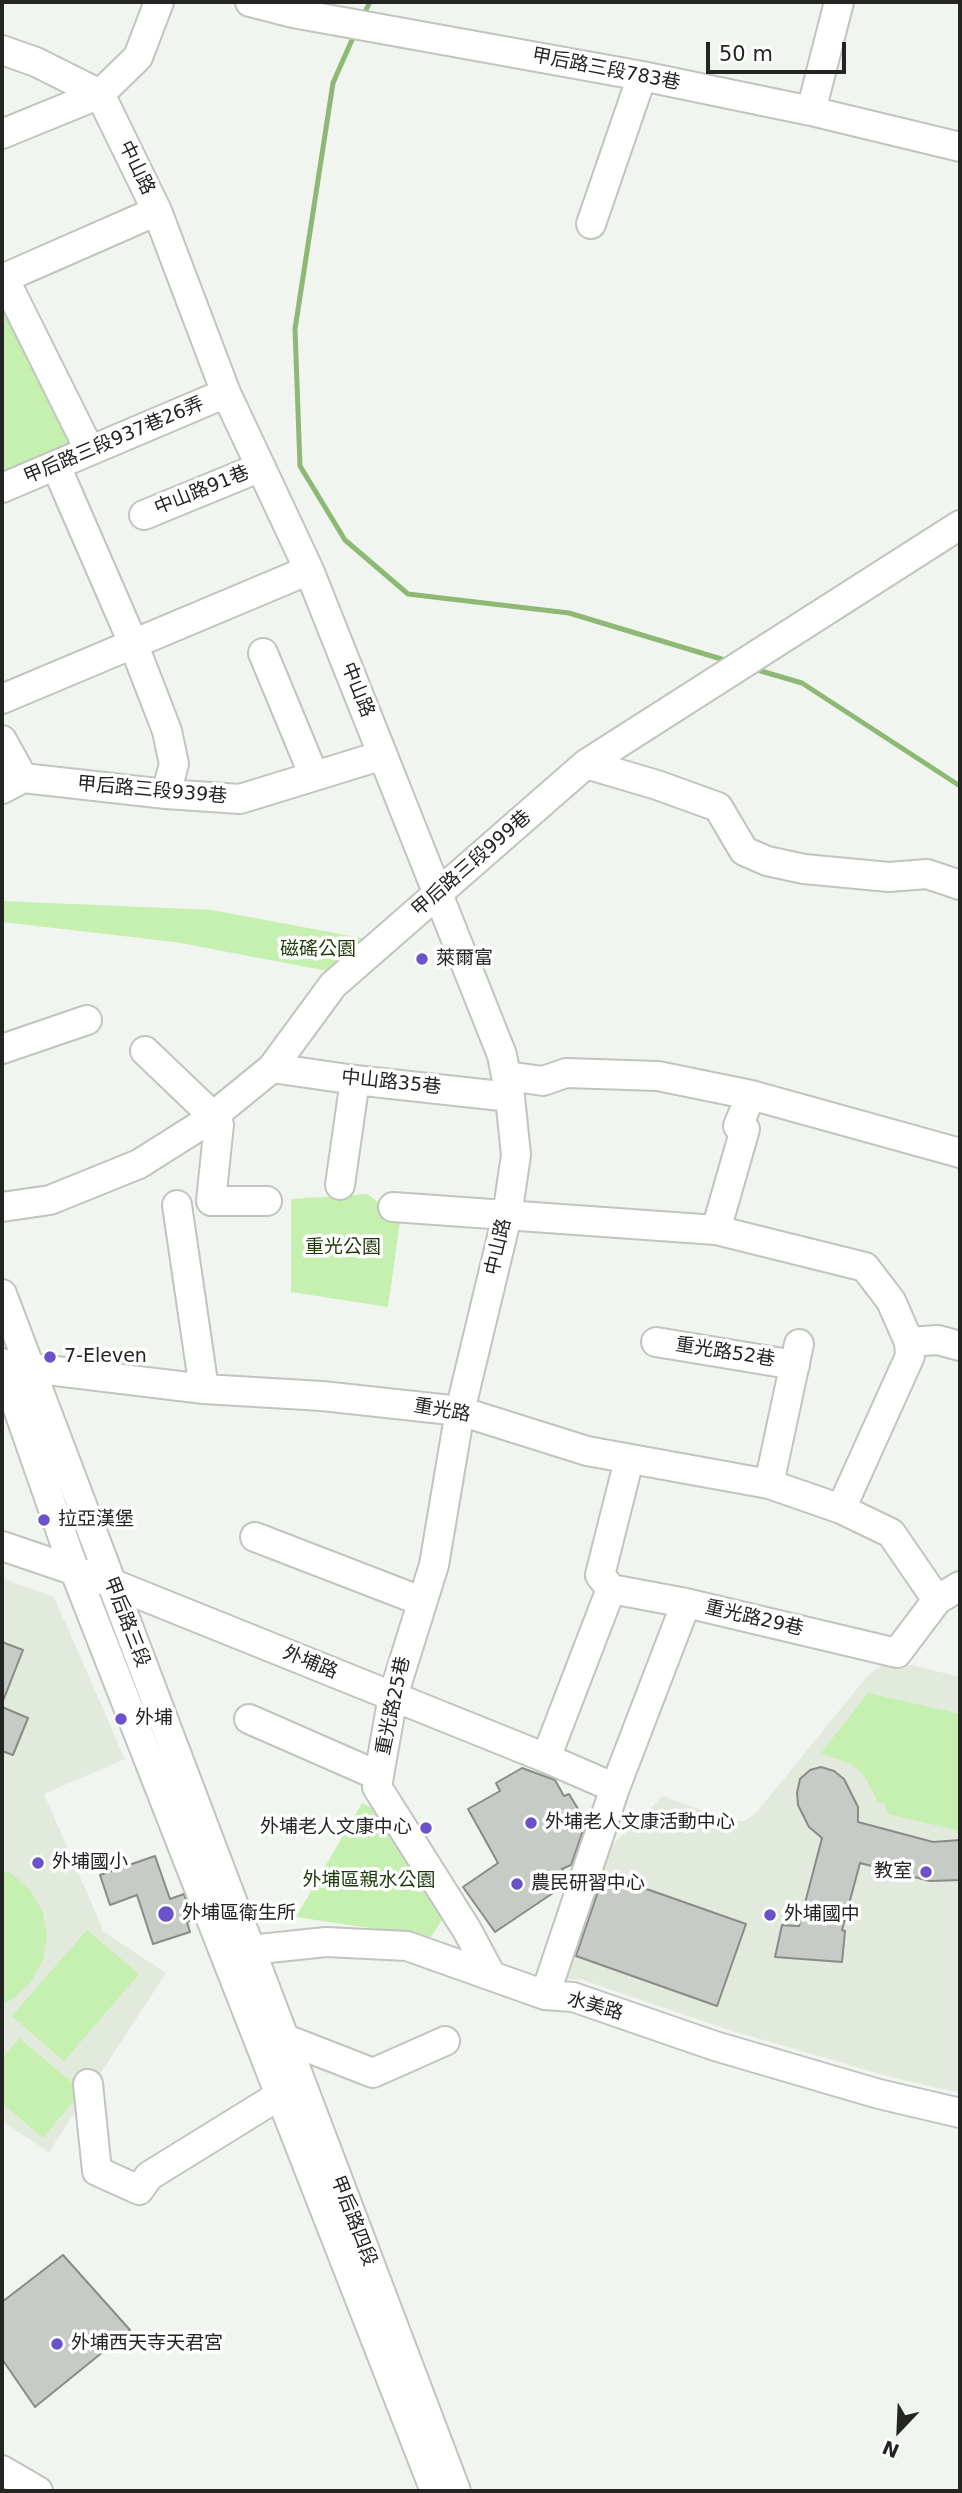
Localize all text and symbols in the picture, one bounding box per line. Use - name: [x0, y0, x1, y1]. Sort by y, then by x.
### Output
- scale bar: [710, 28, 850, 72]
- text: 50 m: [719, 42, 773, 66]
- street label: 甲后路三段783巷: [530, 44, 682, 96]
- street label: 中山路: [113, 137, 159, 199]
- street label: 甲后路三段937巷26弄: [21, 393, 207, 489]
- street label: 中山路91巷: [151, 462, 253, 520]
- street label: 中山路: [336, 659, 378, 721]
- street label: 甲后路三段939巷: [76, 773, 228, 809]
- street label: 甲后路三段999巷: [408, 806, 536, 922]
- park label: 磁磘公園: [280, 939, 356, 961]
- place label: 萊爾富: [436, 948, 493, 970]
- marker: 萊爾富: [414, 951, 430, 967]
- street label: 中山路35巷: [340, 1066, 442, 1100]
- street label: 中山路: [481, 1217, 517, 1277]
- park label: 重光公園: [305, 1237, 381, 1259]
- street label: 重光路52巷: [674, 1334, 776, 1372]
- place label: 7-Eleven: [64, 1346, 147, 1368]
- marker: 7-Eleven: [42, 1349, 58, 1365]
- street label: 重光路: [412, 1395, 472, 1427]
- place label: 拉亞漢堡: [58, 1509, 134, 1531]
- marker: 拉亞漢堡: [36, 1512, 52, 1528]
- street label: 甲后路三段: [98, 1574, 154, 1670]
- street label: 重光路29巷: [703, 1597, 805, 1641]
- street label: 外埔路: [279, 1642, 341, 1684]
- street label: 重光路25巷: [372, 1655, 416, 1757]
- place label: 外埔: [135, 1708, 173, 1730]
- marker: 外埔: [113, 1711, 129, 1727]
- place label: 外埔老人文康活動中心: [545, 1812, 735, 1834]
- marker: 外埔老人文康活動中心: [523, 1815, 539, 1831]
- place label: 外埔老人文康中心: [260, 1817, 412, 1839]
- marker: 外埔老人文康中心: [418, 1820, 434, 1836]
- place label: 外埔國小: [52, 1852, 128, 1874]
- marker: 外埔國小: [30, 1855, 46, 1871]
- place label: 教室: [874, 1861, 912, 1883]
- marker: 教室: [918, 1864, 934, 1880]
- park label: 外埔區親水公園: [303, 1870, 435, 1892]
- place label: 農民研習中心: [531, 1873, 645, 1895]
- marker: 農民研習中心: [509, 1876, 525, 1892]
- place label: 外埔區衛生所: [182, 1903, 296, 1925]
- marker: 外埔區衛生所: [156, 1904, 176, 1924]
- place label: 外埔國中: [784, 1904, 860, 1926]
- marker: 外埔國中: [762, 1907, 778, 1923]
- street label: 水美路: [564, 1988, 626, 2026]
- street label: 甲后路四段: [325, 2173, 381, 2269]
- place label: 外埔西天寺天君宮: [71, 2333, 223, 2355]
- marker: 外埔西天寺天君宮: [49, 2336, 65, 2352]
- north arrow: [864, 2395, 934, 2465]
- text: N: [879, 2436, 902, 2463]

